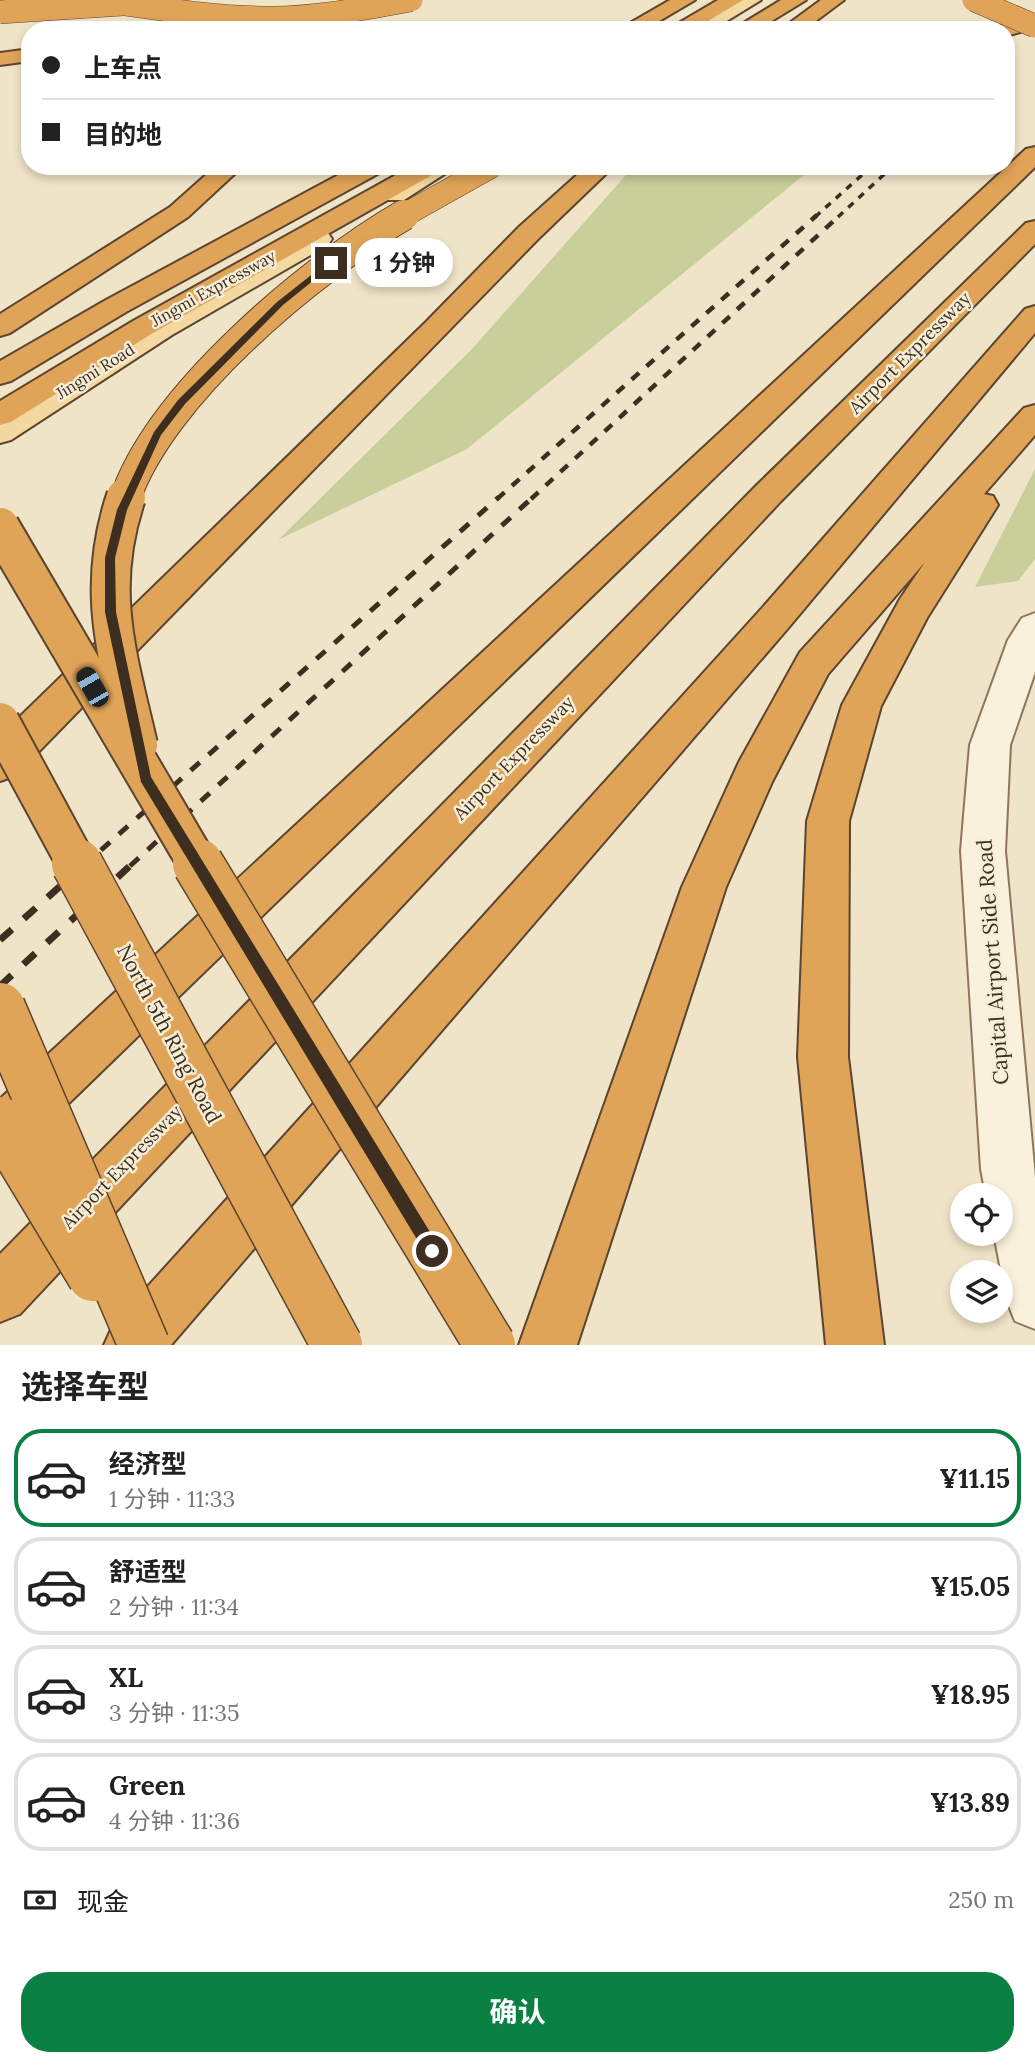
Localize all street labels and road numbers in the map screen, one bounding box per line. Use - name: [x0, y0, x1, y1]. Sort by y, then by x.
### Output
- street label: Jingmi Expressway: [146, 245, 279, 331]
- street label: Airport Expressway: [843, 286, 976, 419]
- street label: Jingmi Road: [51, 339, 138, 404]
- street label: Airport Expressway: [448, 691, 579, 825]
- street label: Capital Airport Side Road: [970, 838, 1015, 1086]
- street label: North 5th Ring Road: [111, 940, 228, 1128]
- street label: Airport Expressway: [56, 1100, 187, 1234]

